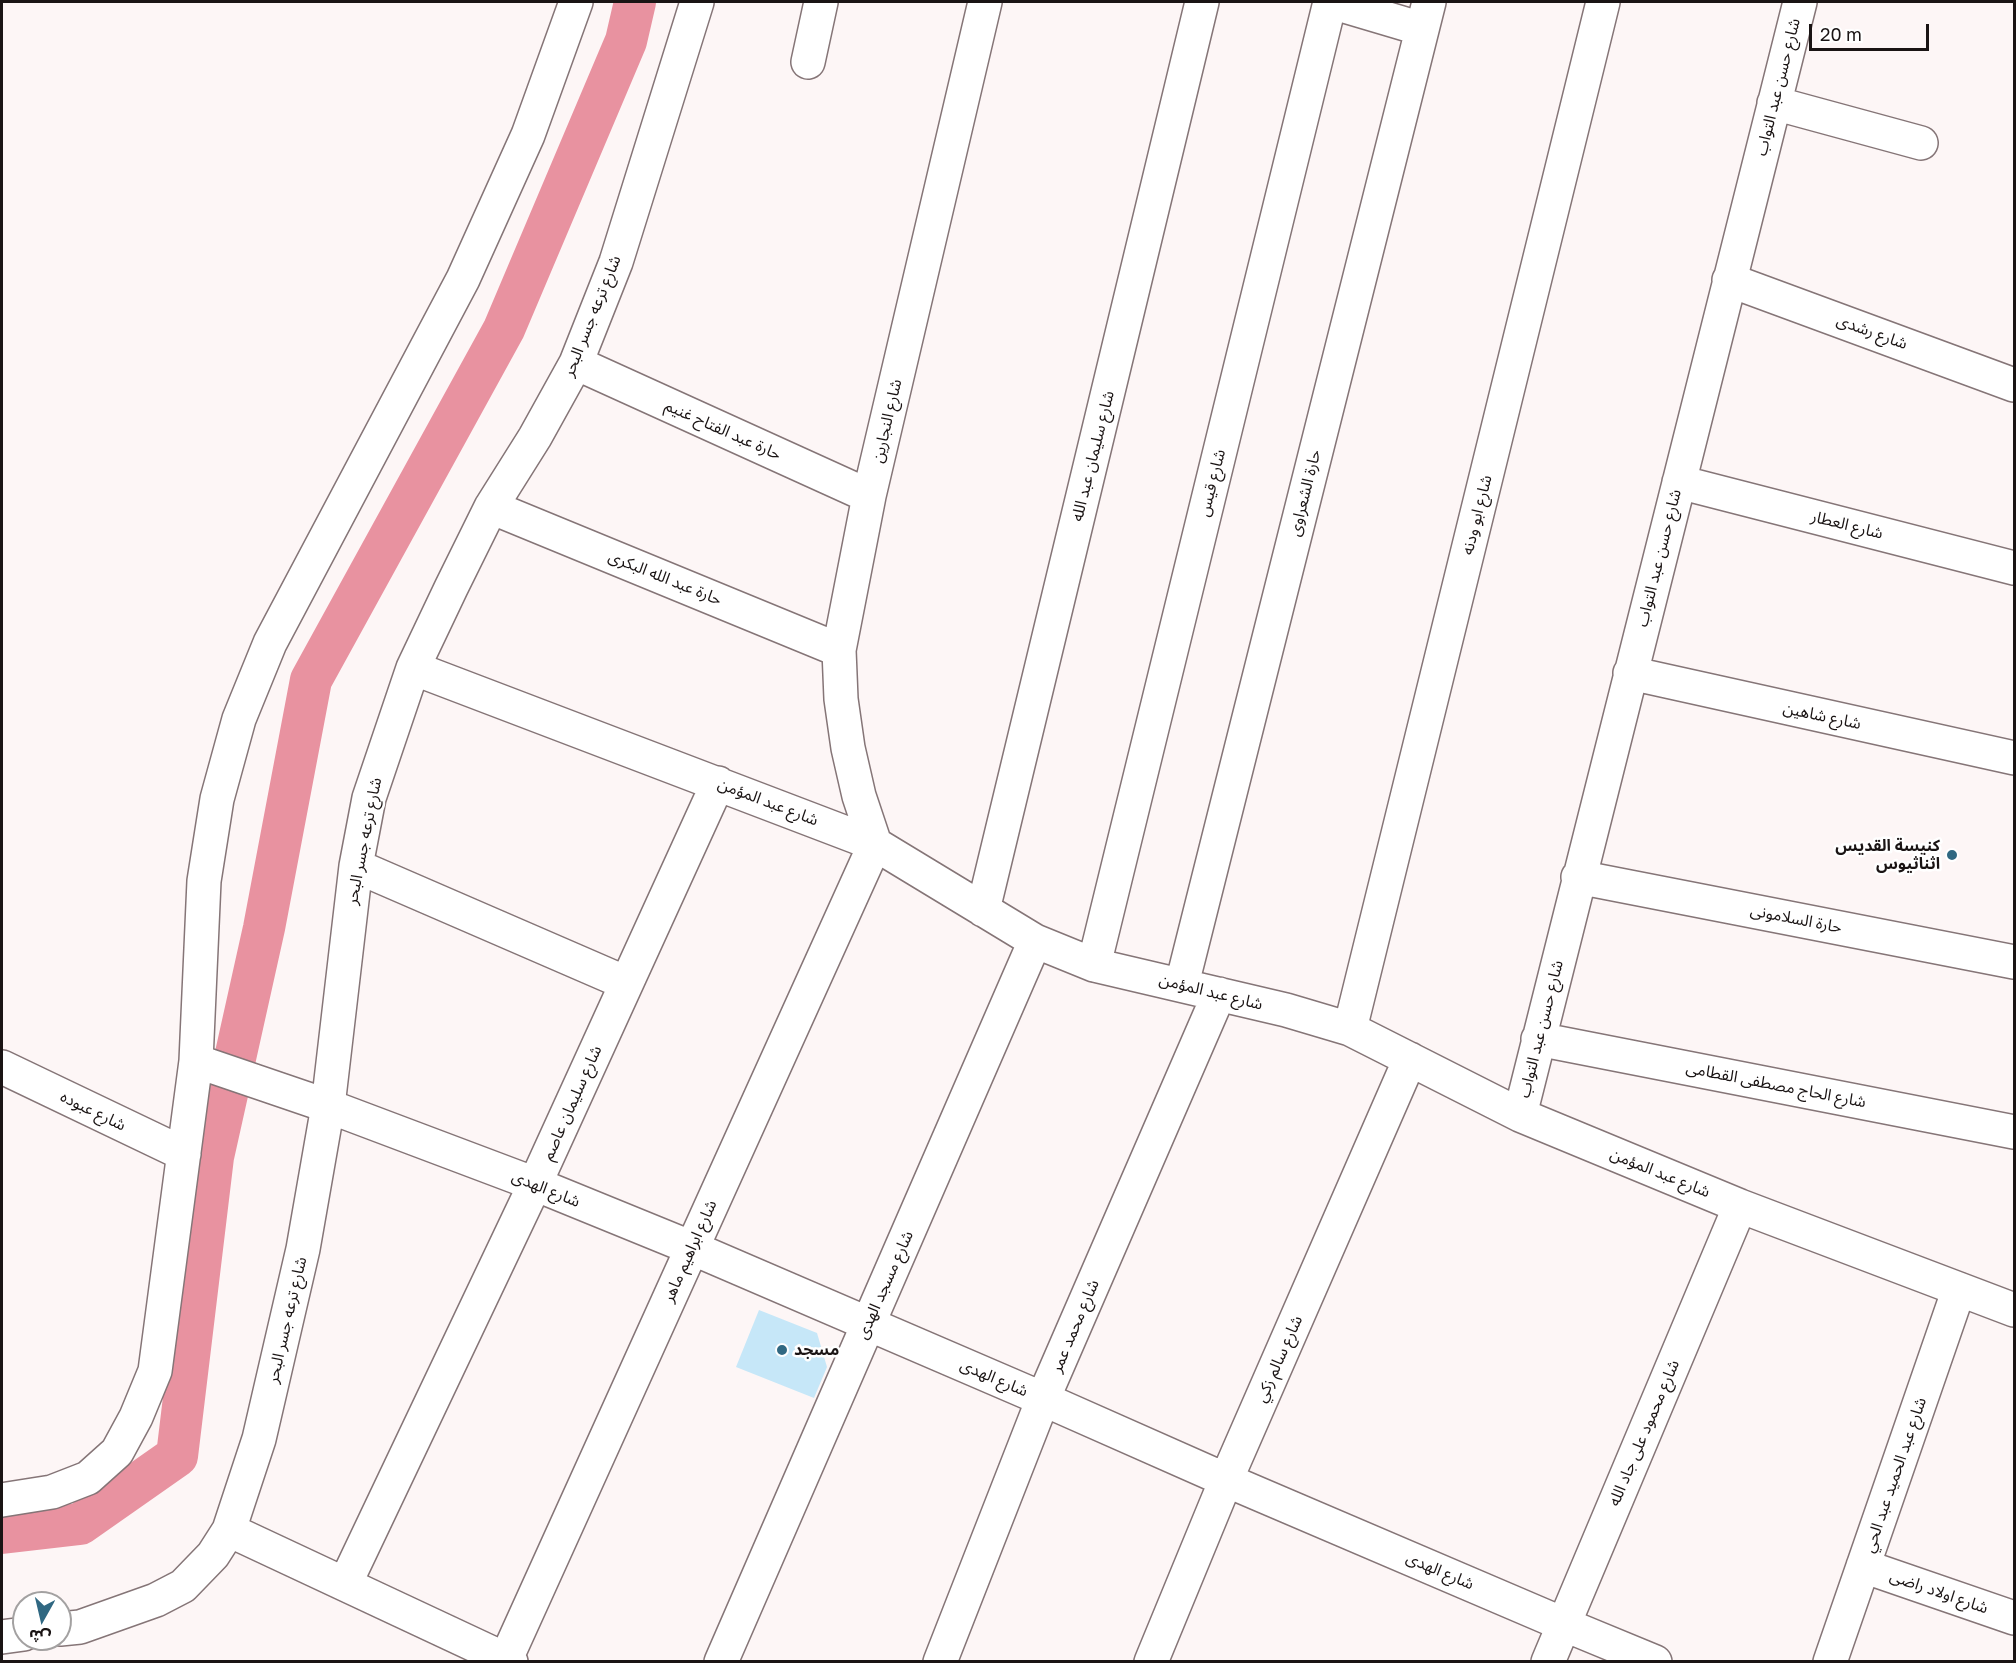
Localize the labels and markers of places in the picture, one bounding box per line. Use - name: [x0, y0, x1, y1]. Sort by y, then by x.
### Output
- place label: كنيسة القديس اثناثيوس: [1835, 836, 1940, 874]
- marker: كنيسة القديس اثناثيوس: [1945, 848, 1959, 862]
- place label: مسجد: [794, 1340, 839, 1360]
- marker: مسجد: [775, 1343, 789, 1357]

